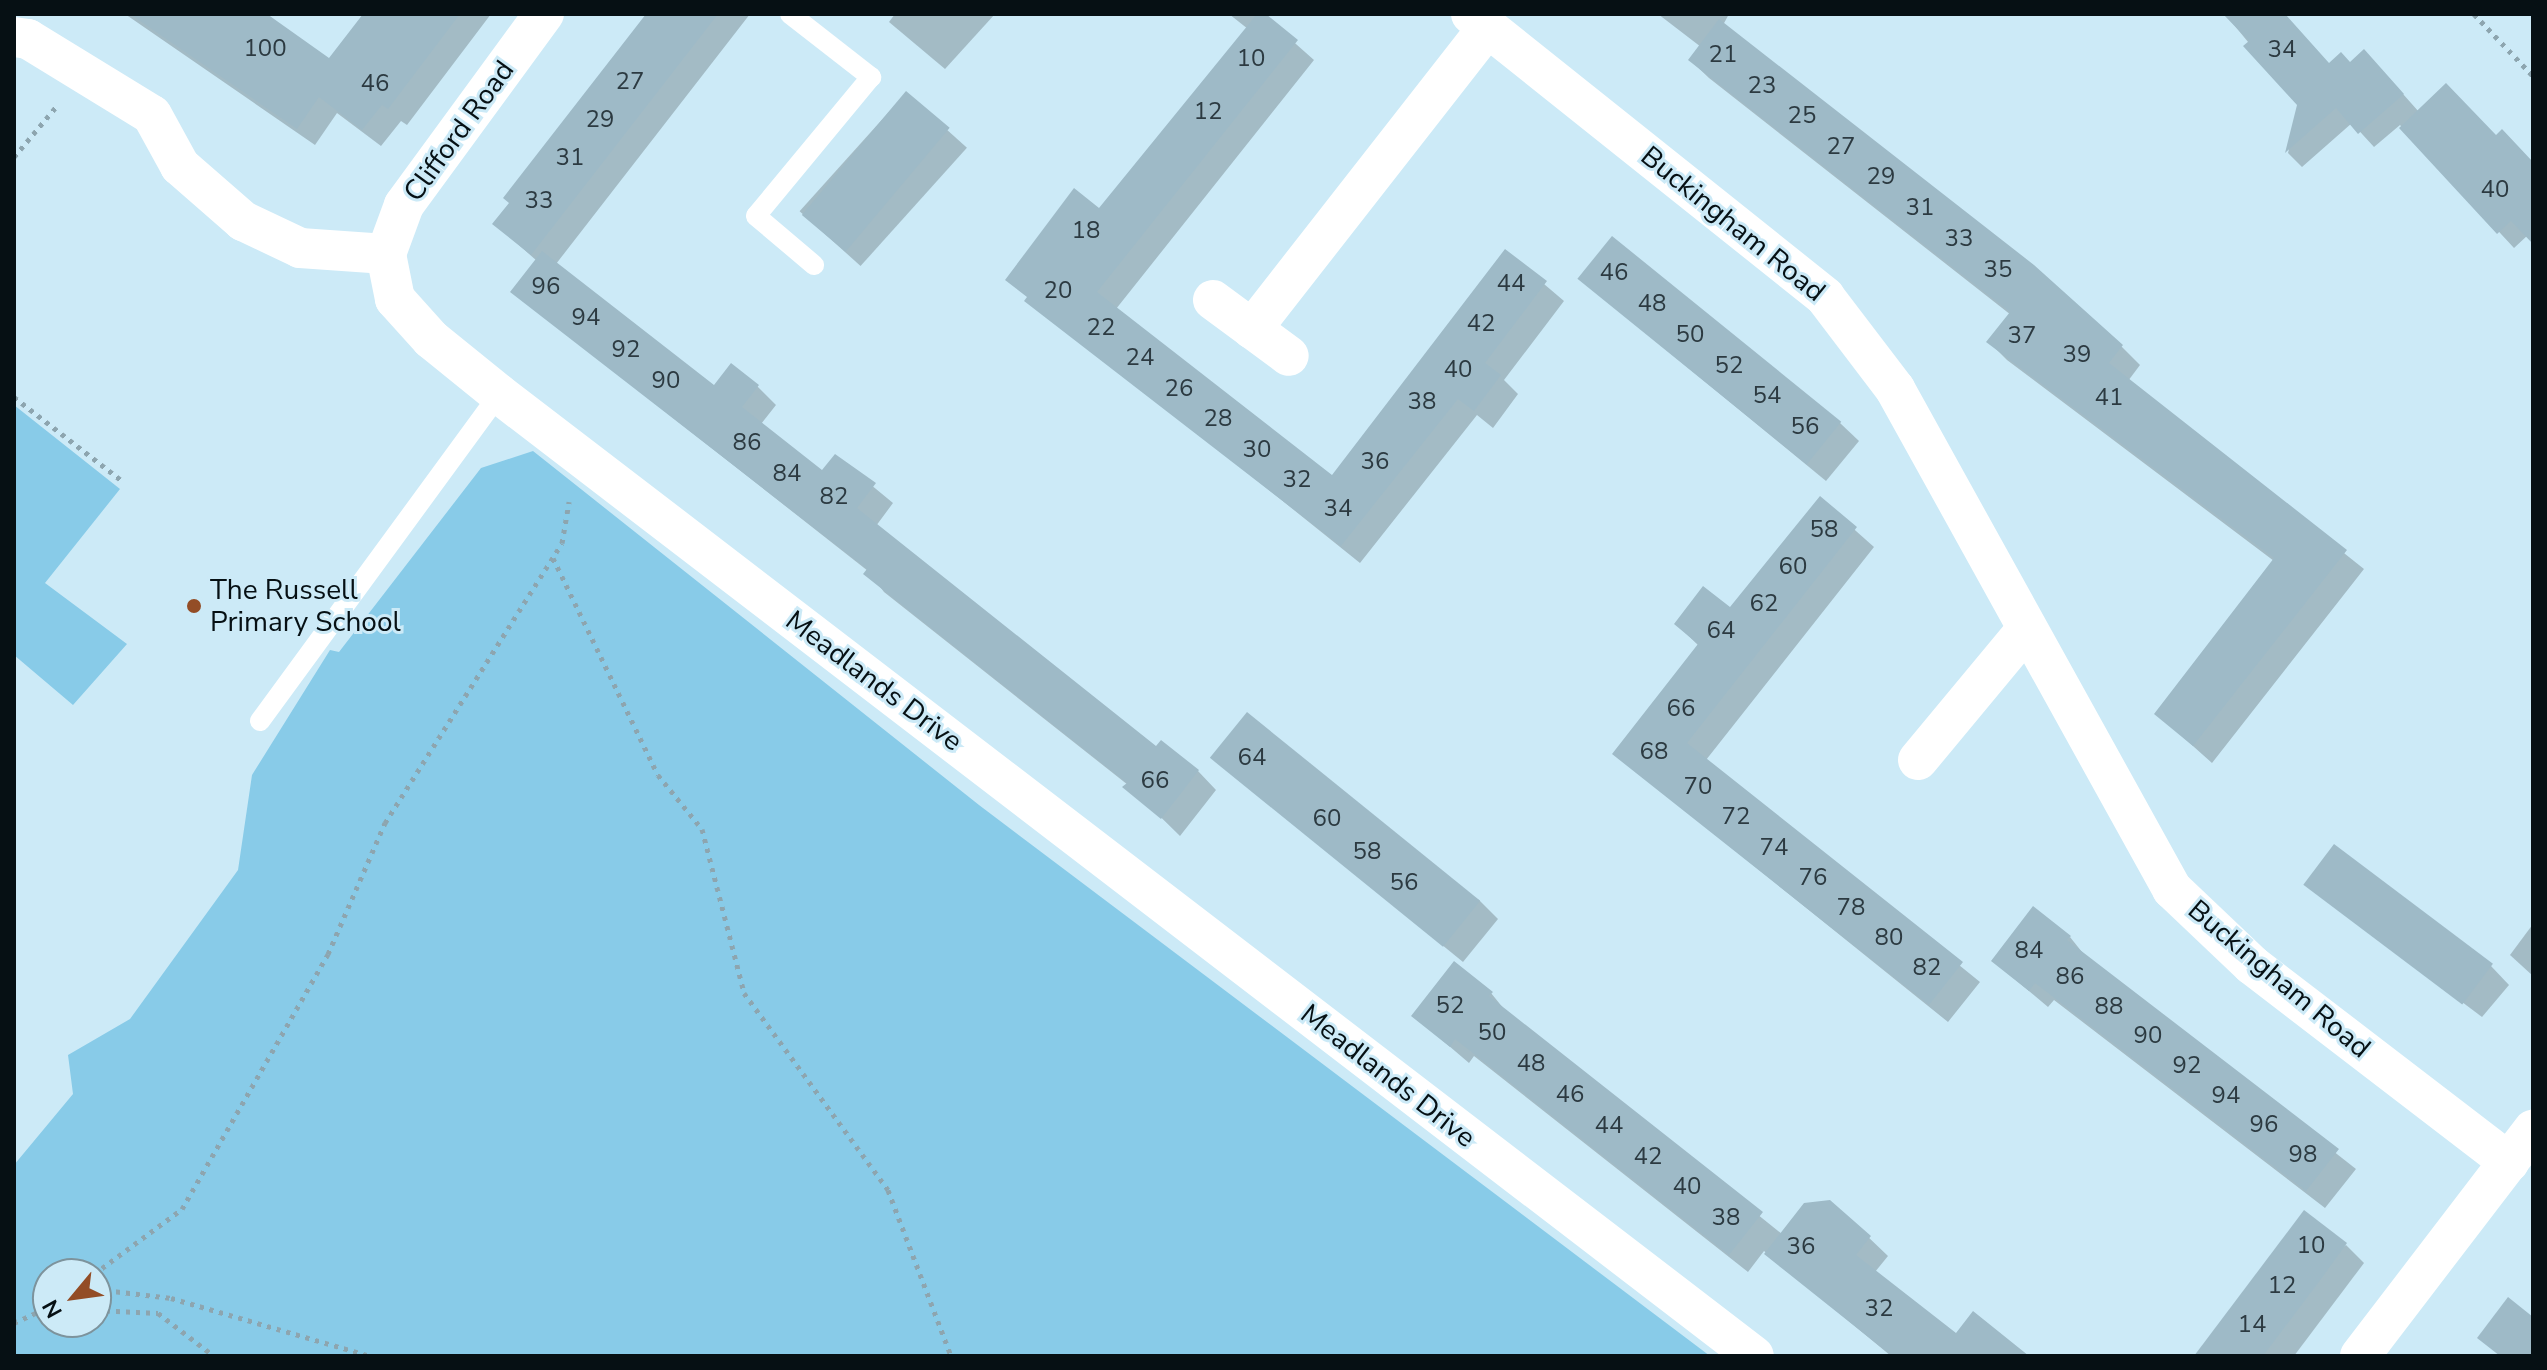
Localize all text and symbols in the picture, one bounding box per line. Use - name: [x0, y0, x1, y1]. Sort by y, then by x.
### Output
- house number: 100: [243, 35, 287, 63]
- house number: 34: [2268, 36, 2296, 64]
- house number: 21: [1709, 41, 1737, 69]
- house number: 10: [1237, 45, 1265, 73]
- street label: Clifford Road: [397, 54, 521, 208]
- house number: 27: [616, 68, 644, 96]
- house number: 46: [361, 70, 389, 98]
- house number: 23: [1748, 72, 1776, 100]
- house number: 12: [1194, 98, 1222, 126]
- house number: 25: [1788, 102, 1816, 130]
- house number: 29: [586, 106, 614, 134]
- house number: 27: [1827, 133, 1855, 161]
- street label: Buckingham Road: [1634, 139, 1832, 309]
- house number: 31: [556, 144, 584, 172]
- house number: 29: [1867, 163, 1895, 191]
- house number: 40: [2481, 176, 2509, 204]
- house number: 33: [525, 187, 553, 215]
- house number: 31: [1906, 194, 1934, 222]
- house number: 18: [1072, 217, 1100, 245]
- house number: 33: [1945, 225, 1973, 253]
- house number: 35: [1984, 256, 2012, 284]
- house number: 46: [1600, 259, 1628, 287]
- house number: 44: [1497, 270, 1525, 298]
- house number: 96: [532, 273, 560, 301]
- house number: 20: [1044, 277, 1072, 305]
- house number: 48: [1638, 290, 1666, 318]
- house number: 94: [572, 304, 600, 332]
- house number: 42: [1467, 310, 1495, 338]
- house number: 22: [1087, 314, 1115, 342]
- house number: 50: [1676, 321, 1704, 349]
- house number: 37: [2008, 322, 2036, 350]
- house number: 92: [612, 336, 640, 364]
- house number: 39: [2063, 341, 2091, 369]
- house number: 24: [1126, 344, 1154, 372]
- house number: 52: [1715, 352, 1743, 380]
- house number: 40: [1444, 356, 1472, 384]
- house number: 90: [652, 367, 680, 395]
- house number: 26: [1165, 375, 1193, 403]
- house number: 54: [1753, 382, 1781, 410]
- house number: 41: [2095, 384, 2123, 412]
- house number: 38: [1408, 388, 1436, 416]
- house number: 28: [1204, 405, 1232, 433]
- house number: 56: [1791, 413, 1819, 441]
- house number: 86: [733, 429, 761, 457]
- house number: 30: [1243, 436, 1271, 464]
- house number: 36: [1361, 448, 1389, 476]
- house number: 84: [773, 460, 801, 488]
- house number: 32: [1283, 466, 1311, 494]
- house number: 82: [820, 483, 848, 511]
- house number: 34: [1324, 495, 1352, 523]
- house number: 58: [1810, 516, 1838, 544]
- house number: 60: [1779, 553, 1807, 581]
- place label: The Russell Primary School: [210, 573, 401, 639]
- house number: 62: [1750, 590, 1778, 618]
- marker: The Russell Primary School: [185, 597, 203, 615]
- street label: Meadlands Drive: [779, 604, 969, 758]
- house number: 64: [1707, 617, 1735, 645]
- house number: 66: [1667, 695, 1695, 723]
- house number: 68: [1640, 738, 1668, 766]
- house number: 64: [1238, 744, 1266, 772]
- house number: 66: [1141, 767, 1169, 795]
- house number: 70: [1684, 773, 1712, 801]
- house number: 72: [1722, 803, 1750, 831]
- house number: 60: [1313, 805, 1341, 833]
- house number: 74: [1760, 834, 1788, 862]
- house number: 58: [1353, 838, 1381, 866]
- house number: 76: [1799, 864, 1827, 892]
- house number: 56: [1390, 869, 1418, 897]
- street label: Buckingham Road: [2181, 893, 2377, 1065]
- house number: 78: [1837, 894, 1865, 922]
- house number: 80: [1875, 924, 1903, 952]
- house number: 84: [2015, 937, 2043, 965]
- house number: 82: [1913, 954, 1941, 982]
- house number: 86: [2056, 963, 2084, 991]
- house number: 52: [1436, 992, 1464, 1020]
- house number: 88: [2095, 993, 2123, 1021]
- street label: Meadlands Drive: [1294, 997, 1482, 1155]
- house number: 50: [1478, 1019, 1506, 1047]
- house number: 90: [2134, 1022, 2162, 1050]
- house number: 48: [1517, 1050, 1545, 1078]
- house number: 92: [2173, 1052, 2201, 1080]
- house number: 46: [1556, 1081, 1584, 1109]
- house number: 94: [2212, 1082, 2240, 1110]
- house number: 96: [2250, 1111, 2278, 1139]
- house number: 44: [1595, 1112, 1623, 1140]
- house number: 98: [2289, 1141, 2317, 1169]
- house number: 42: [1634, 1143, 1662, 1171]
- house number: 40: [1673, 1173, 1701, 1201]
- house number: 38: [1712, 1204, 1740, 1232]
- house number: 10: [2297, 1232, 2325, 1260]
- house number: 36: [1787, 1233, 1815, 1261]
- north arrow: [32, 1258, 112, 1338]
- house number: 12: [2268, 1272, 2296, 1300]
- text: N: [36, 1294, 70, 1323]
- house number: 32: [1865, 1295, 1893, 1323]
- house number: 14: [2238, 1311, 2266, 1339]

